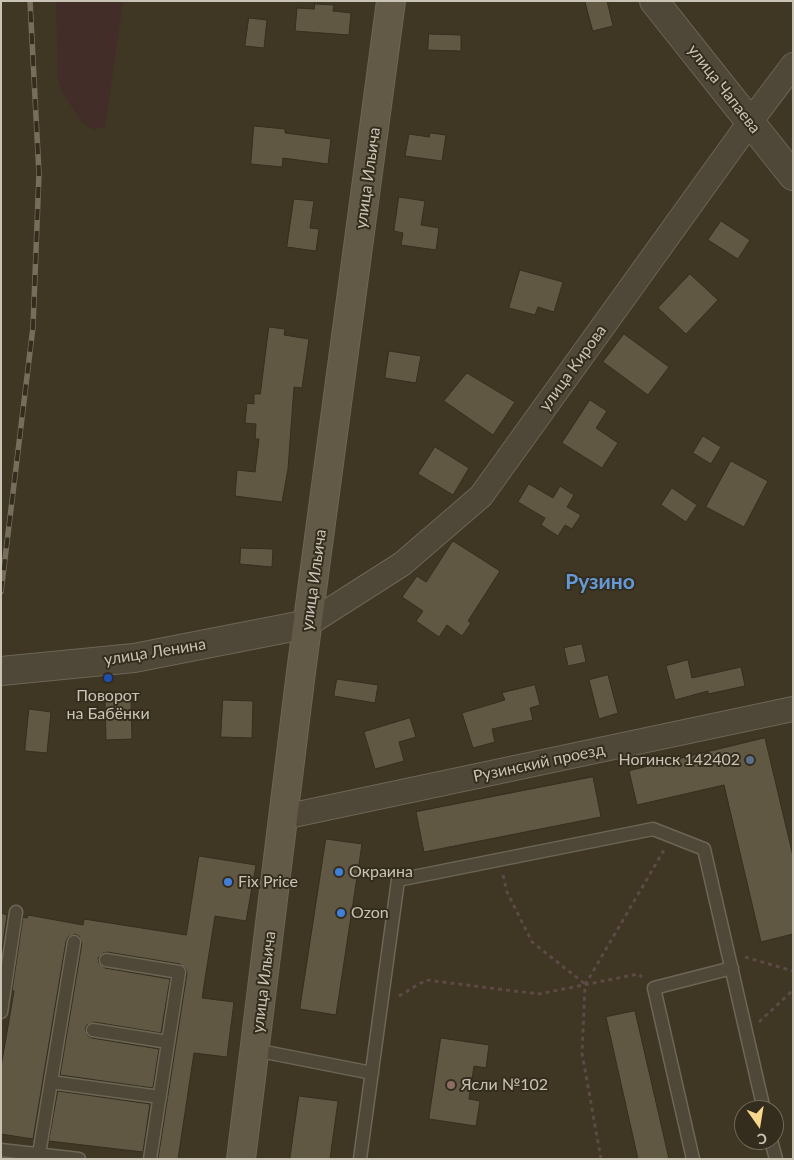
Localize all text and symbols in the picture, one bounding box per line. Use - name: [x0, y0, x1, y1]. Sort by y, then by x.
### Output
- street label: улица Чапаева: [683, 41, 765, 137]
- street label: улица Ильича: [351, 126, 385, 230]
- street label: улица Кирова: [535, 321, 611, 415]
- street label: улица Ильича: [297, 528, 331, 632]
- district label: Рузино: [565, 569, 635, 595]
- street label: улица Ленина: [103, 634, 207, 670]
- marker: Поворот на Бабёнки: [102, 672, 114, 684]
- place label: Поворот на Бабёнки: [66, 686, 150, 724]
- street label: Рузинский проезд: [471, 740, 607, 786]
- place label: Ногинск 142402: [618, 750, 740, 770]
- marker: Ногинск 142402: [744, 754, 756, 766]
- place label: Окраина: [349, 862, 413, 882]
- marker: Окраина: [333, 866, 345, 878]
- place label: Fix Price: [238, 872, 298, 892]
- marker: Fix Price: [222, 876, 234, 888]
- place label: Ozon: [351, 903, 389, 923]
- marker: Ozon: [335, 907, 347, 919]
- street label: улица Ильича: [248, 930, 280, 1034]
- place label: Ясли №102: [461, 1075, 548, 1095]
- marker: Ясли №102: [445, 1079, 457, 1091]
- north arrow: [734, 1100, 784, 1150]
- text: С: [756, 1130, 769, 1148]

